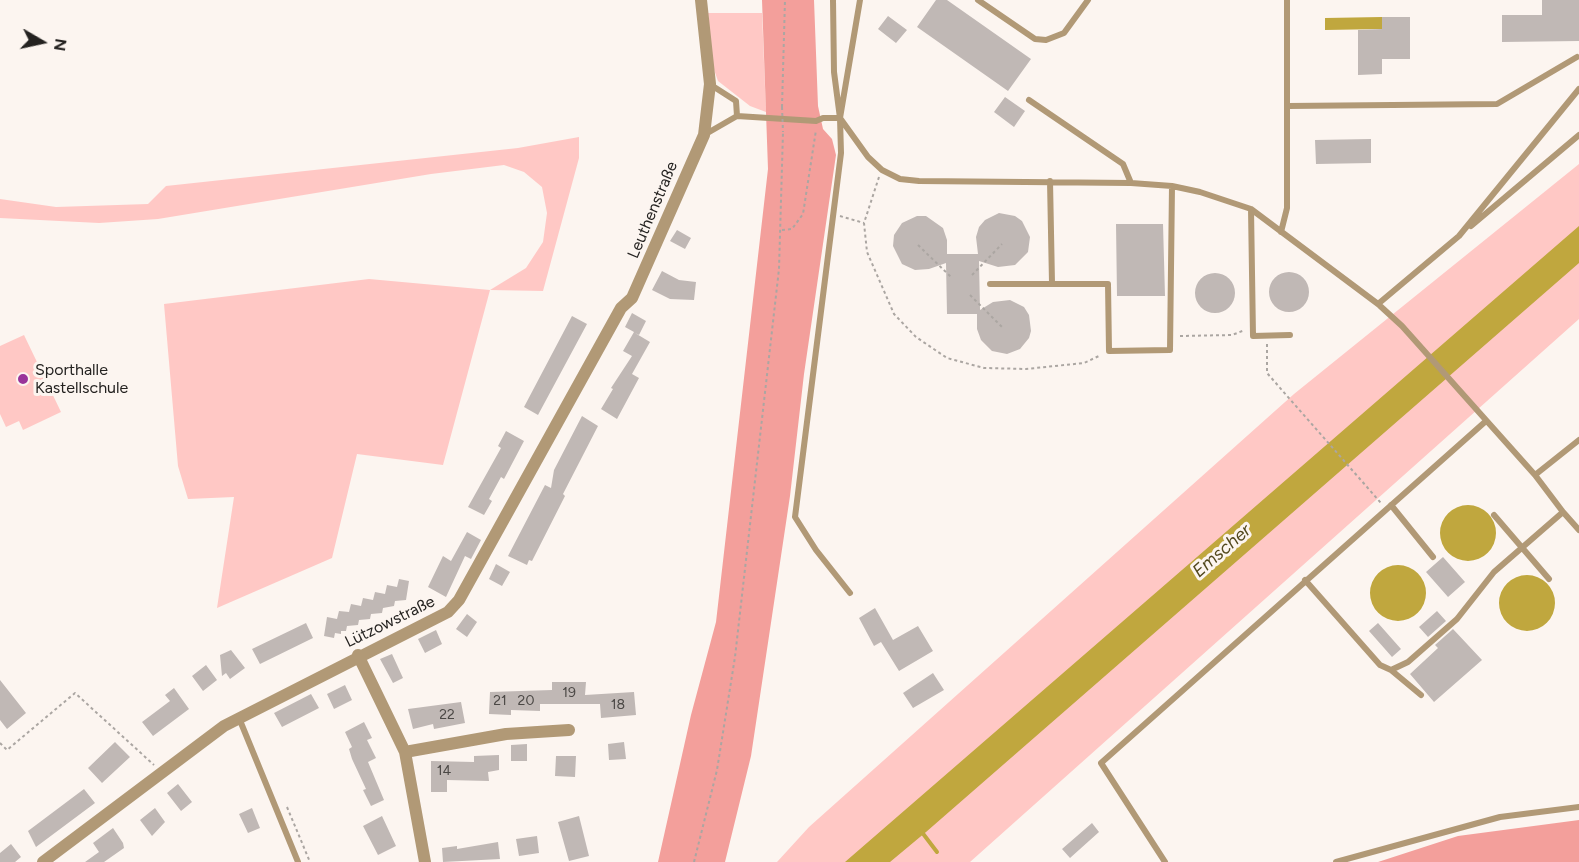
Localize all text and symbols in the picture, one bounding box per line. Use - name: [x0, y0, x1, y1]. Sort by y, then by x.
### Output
- north arrow: [12, 12, 72, 72]
- text: N: [50, 37, 71, 52]
- street label: Leuthenstraße: [624, 159, 682, 261]
- place label: Sporthalle Kastellschule: [35, 360, 128, 398]
- marker: Sporthalle Kastellschule: [16, 372, 30, 386]
- water label: Emscher: [1188, 520, 1256, 582]
- street label: Lützowstraße: [342, 592, 438, 652]
- house number: 19: [562, 685, 576, 701]
- house number: 21: [493, 693, 507, 709]
- house number: 20: [518, 693, 534, 709]
- house number: 18: [611, 697, 625, 713]
- house number: 22: [439, 707, 455, 723]
- house number: 14: [437, 763, 451, 779]

